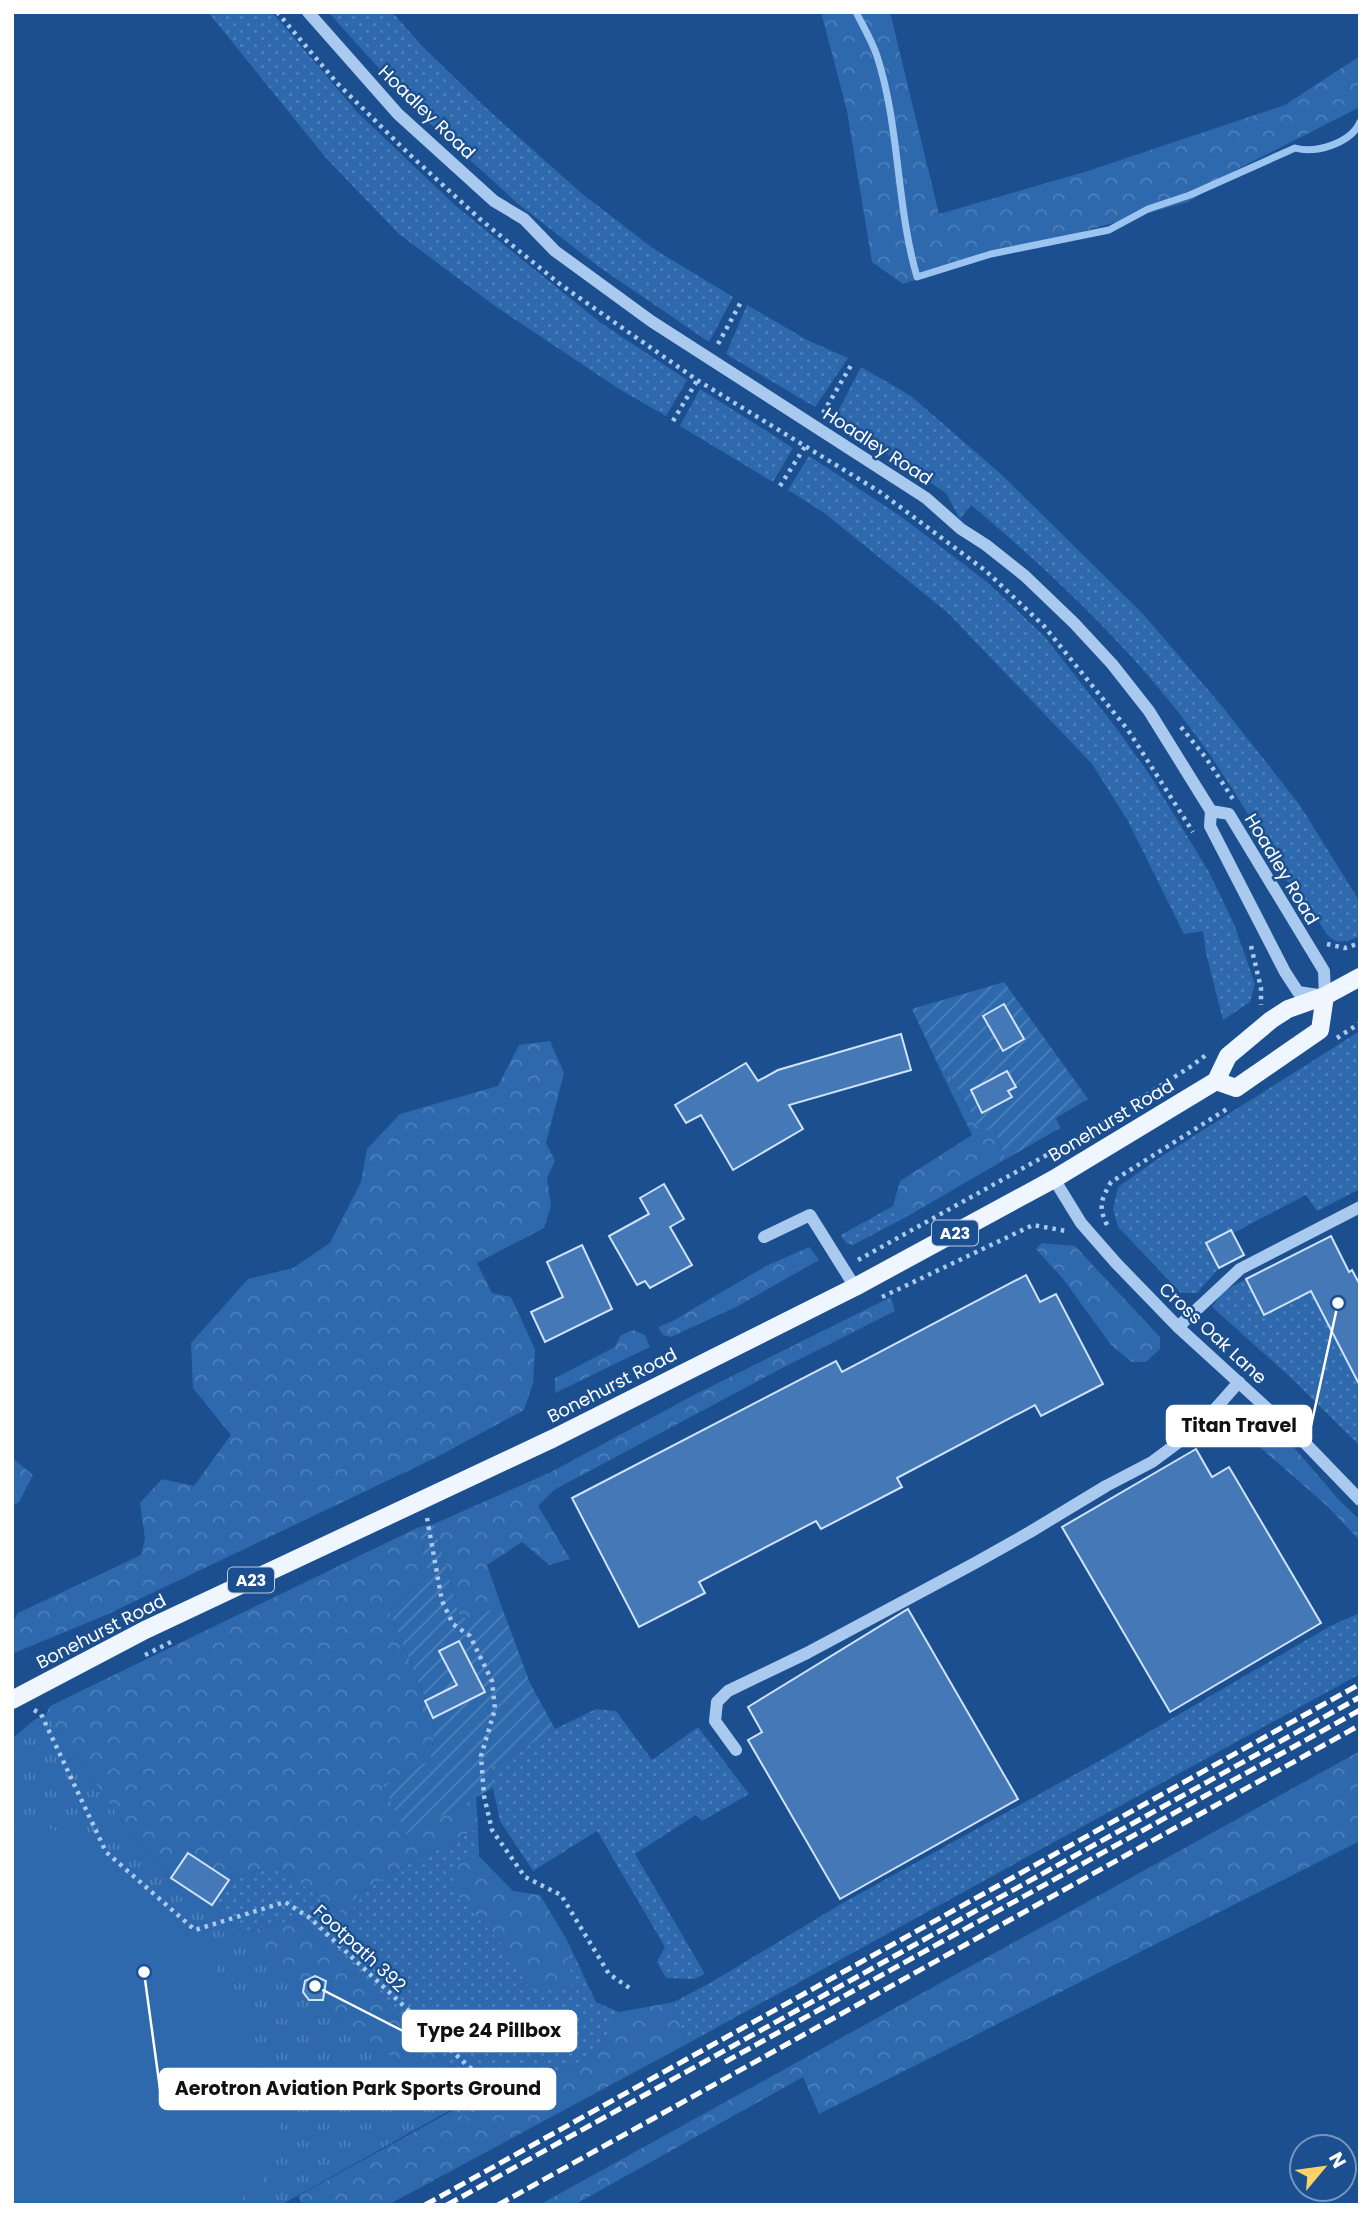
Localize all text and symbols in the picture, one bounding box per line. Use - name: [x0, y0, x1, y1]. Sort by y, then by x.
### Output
- street label: Hoadley Road: [373, 59, 481, 165]
- street label: Hoadley Road: [819, 401, 937, 491]
- street label: Hoadley Road: [1239, 809, 1325, 929]
- street label: Bonehurst Road: [1043, 1073, 1179, 1167]
- road number: A23: [932, 1220, 978, 1246]
- street label: Cross Oak Lane: [1154, 1277, 1272, 1389]
- street label: Bonehurst Road: [543, 1342, 681, 1428]
- callout: Titan Travel: [1167, 1406, 1311, 1446]
- text: Titan Travel: [1181, 1412, 1297, 1439]
- road number: A23: [228, 1568, 274, 1592]
- street label: Bonehurst Road: [32, 1588, 170, 1674]
- street label: Footpath 392: [308, 1899, 412, 1997]
- callout: Type 24 Pillbox: [403, 2011, 576, 2051]
- text: Type 24 Pillbox: [417, 2017, 562, 2044]
- callout: Aerotron Aviation Park Sports Ground: [160, 2069, 555, 2109]
- text: Aerotron Aviation Park Sports Ground: [175, 2075, 541, 2102]
- north arrow: [1288, 2133, 1358, 2203]
- text: N: [1322, 2147, 1353, 2173]

